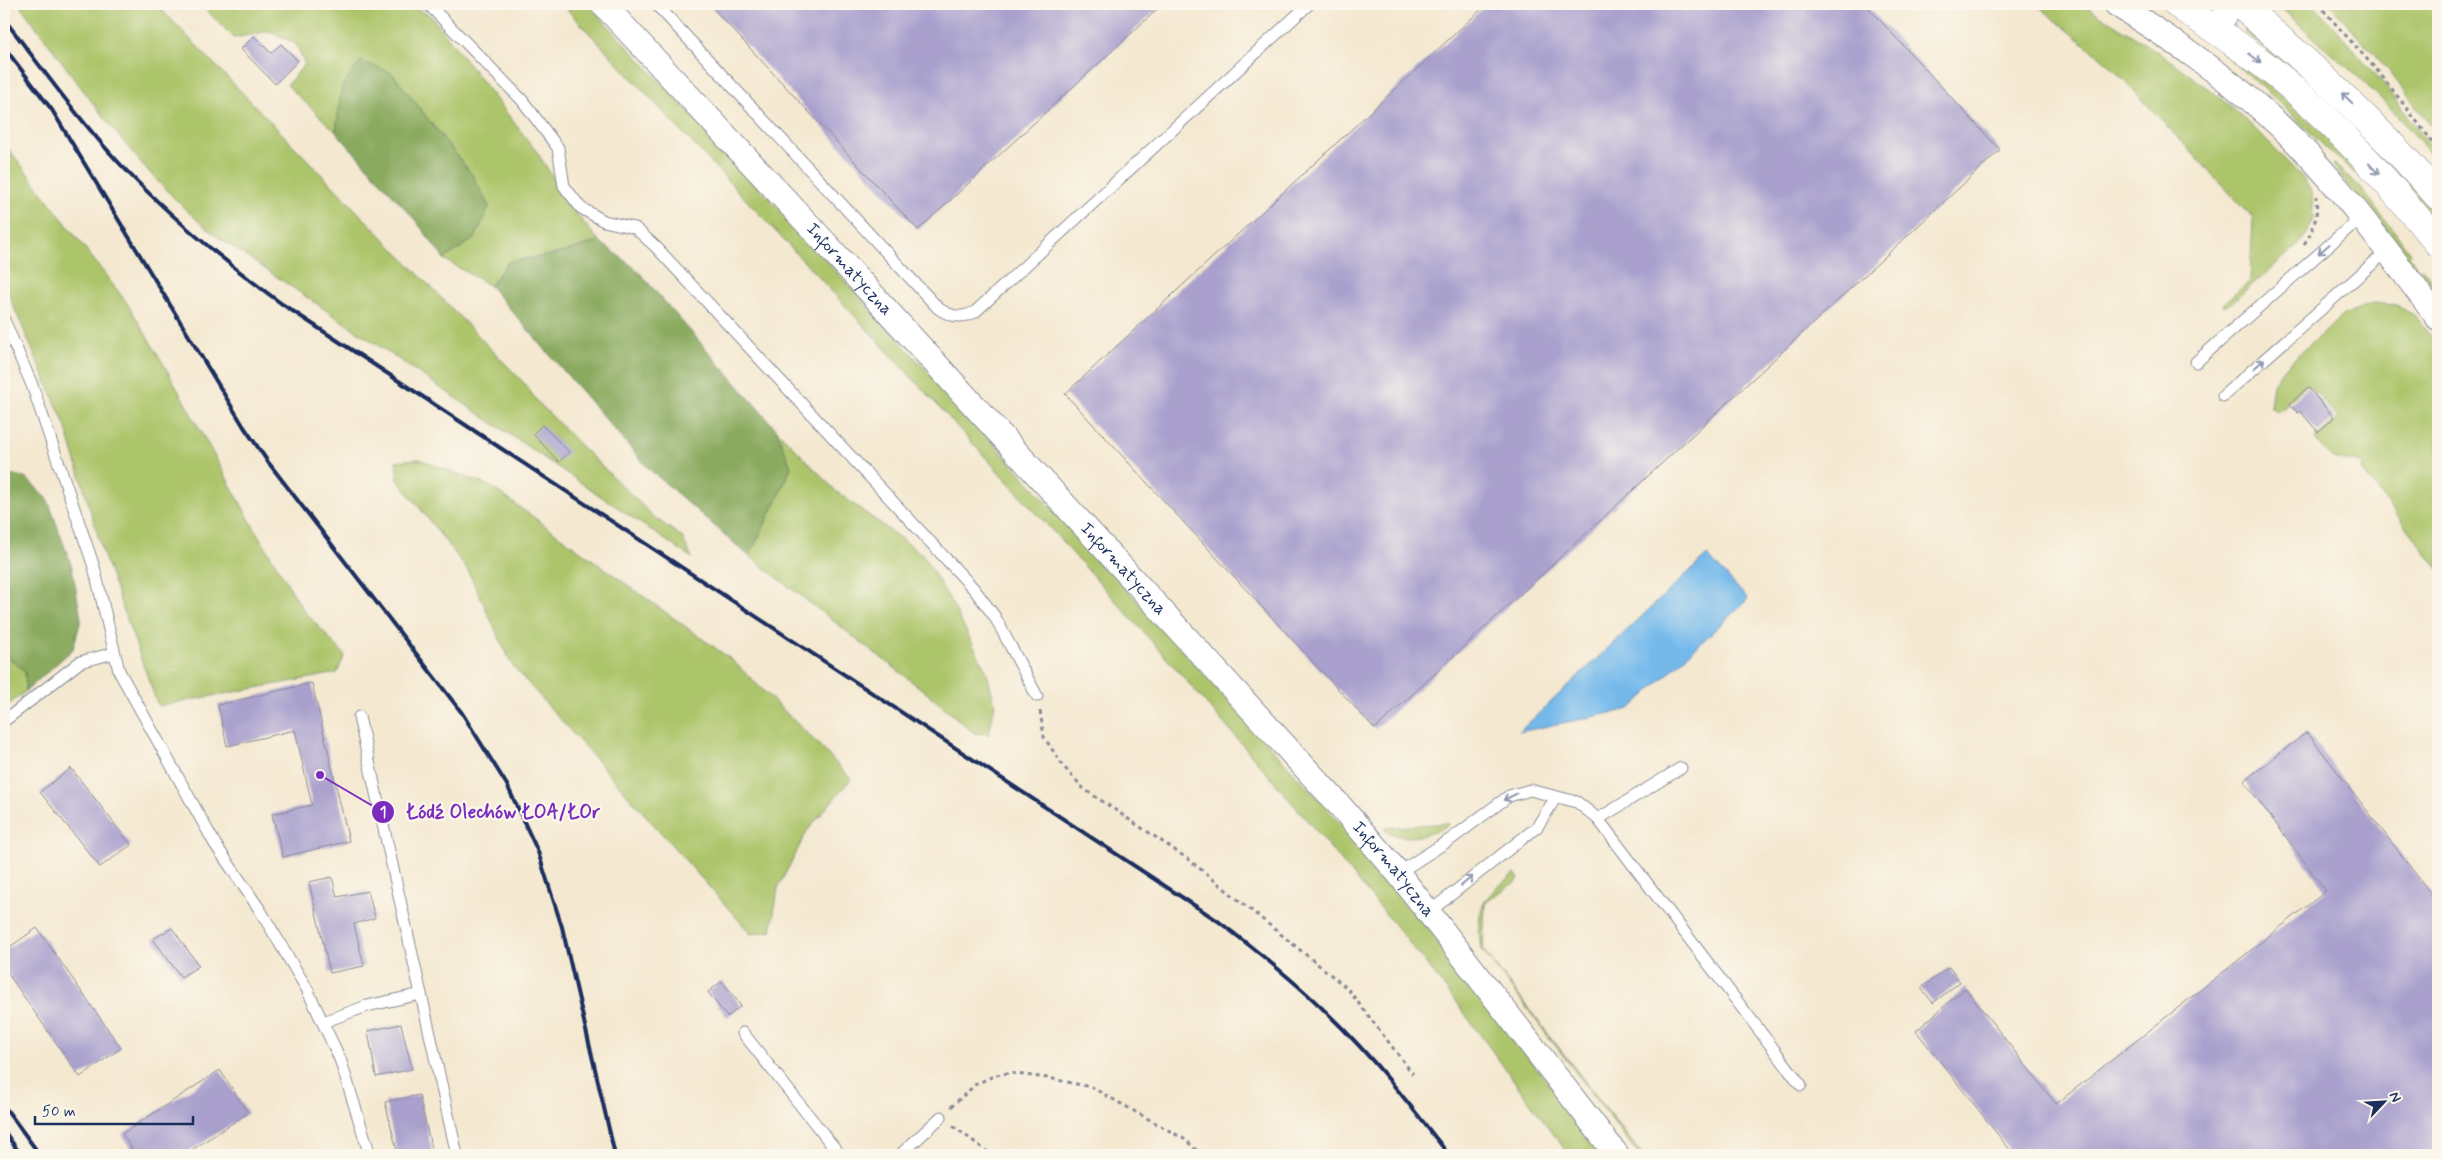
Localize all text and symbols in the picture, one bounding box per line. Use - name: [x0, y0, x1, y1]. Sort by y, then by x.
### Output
- one-way arrow: [2248, 53, 2261, 64]
- one-way arrow: [2341, 92, 2353, 104]
- one-way arrow: [2368, 162, 2380, 175]
- street label: Informatyczna: [801, 218, 898, 321]
- one-way arrow: [2317, 243, 2330, 255]
- one-way arrow: [2253, 358, 2266, 370]
- street label: Informatyczna: [1075, 517, 1172, 621]
- one-way arrow: [1502, 793, 1517, 803]
- callout: Łódź Olechów ŁOA/ŁOr: [371, 795, 610, 829]
- text: Łódź Olechów ŁOA/ŁOr: [406, 800, 600, 825]
- text: 1: [380, 803, 386, 823]
- street label: Informatyczna: [1347, 816, 1440, 922]
- one-way arrow: [1460, 876, 1473, 887]
- north arrow: [2360, 1076, 2410, 1126]
- text: N: [2385, 1089, 2405, 1105]
- scale bar: [35, 1094, 192, 1126]
- text: 50 m: [42, 1102, 76, 1122]

